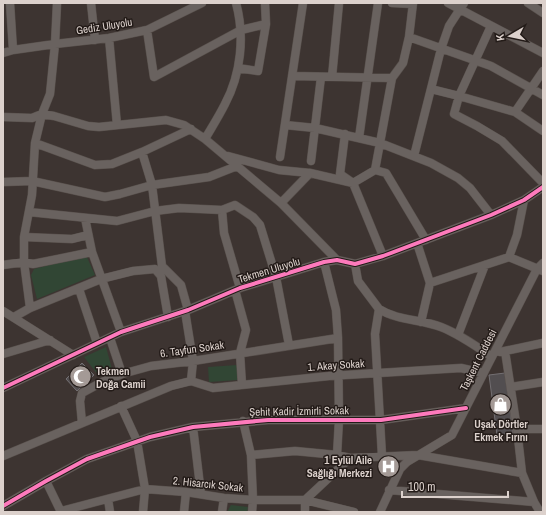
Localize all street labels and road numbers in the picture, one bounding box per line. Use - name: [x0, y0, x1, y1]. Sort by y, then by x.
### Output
- street label: Gediz Uluyolu: [75, 15, 133, 37]
- street label: Tekmen Uluyolu: [236, 254, 302, 286]
- street label: Taşkent Caddesi: [456, 327, 500, 393]
- street label: 6. Tayfun Sokak: [159, 338, 225, 360]
- street label: 1. Akay Sokak: [307, 356, 365, 374]
- street label: Şehit Kadir İzmirli Sokak: [249, 403, 349, 419]
- street label: 2. Hisarcık Sokak: [172, 473, 244, 495]

